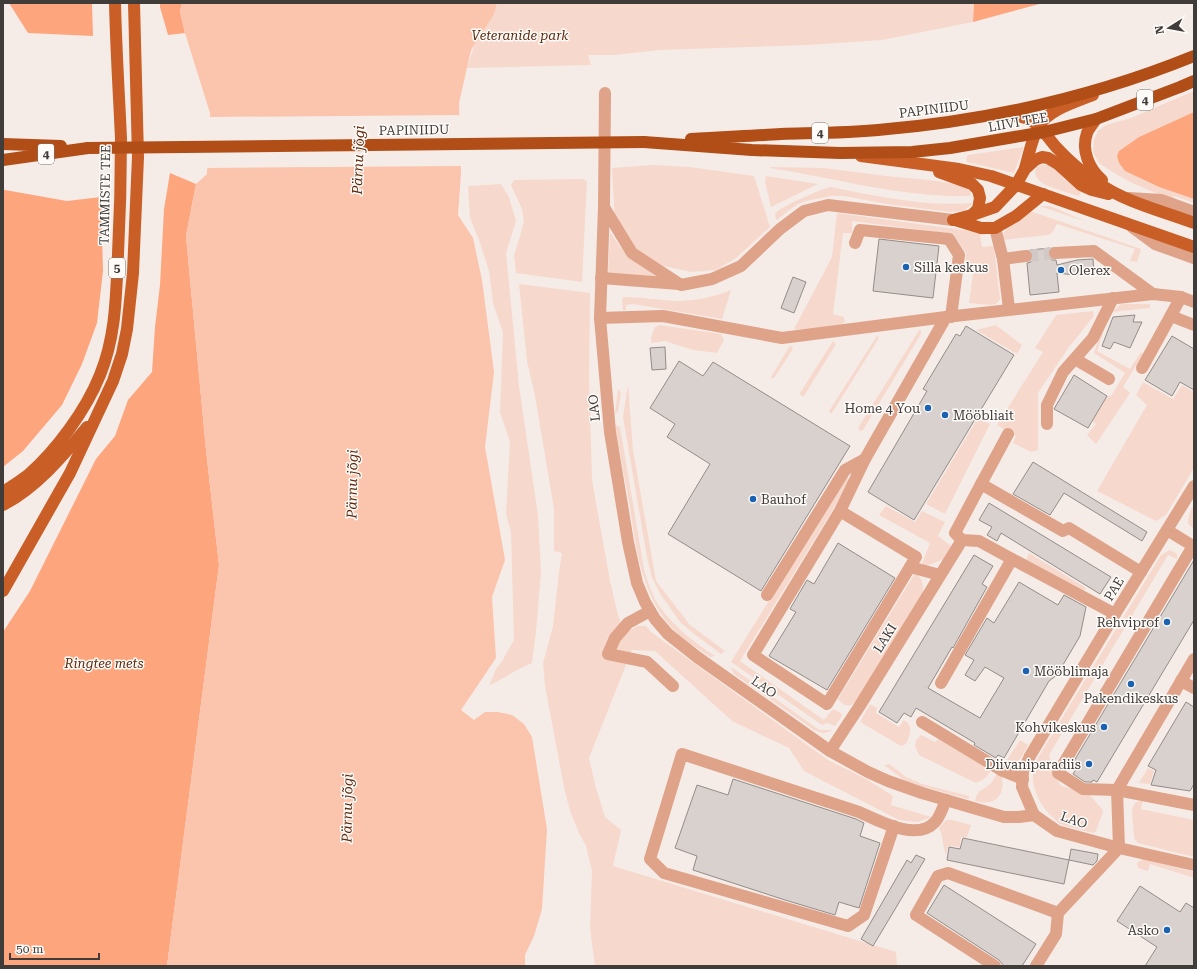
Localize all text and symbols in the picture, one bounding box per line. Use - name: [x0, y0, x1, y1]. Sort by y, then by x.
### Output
- north arrow: [1149, 8, 1189, 48]
- text: N: [1152, 24, 1167, 35]
- park label: Veteranide park: [472, 28, 569, 43]
- road number: 4: [1137, 90, 1153, 110]
- street label: PAPINIIDU: [898, 97, 970, 121]
- street label: LIIVI TEE: [987, 109, 1049, 135]
- street label: PAPINIIDU: [379, 122, 449, 138]
- road number: 4: [812, 123, 828, 143]
- water label: Pärnu jõgi: [349, 125, 367, 196]
- road number: 4: [38, 144, 54, 164]
- street label: TAMMISTE TEE: [97, 145, 113, 245]
- road number: 5: [109, 258, 125, 278]
- place label: Silla keskus: [914, 260, 988, 275]
- marker: Silla keskus: [901, 262, 911, 272]
- place label: Olerex: [1069, 263, 1111, 278]
- marker: Olerex: [1056, 265, 1066, 275]
- street label: LAO: [585, 394, 603, 422]
- place label: Home 4 You: [844, 401, 920, 416]
- marker: Home 4 You: [923, 403, 933, 413]
- place label: Mööbliait: [953, 408, 1014, 423]
- marker: Mööbliait: [940, 410, 950, 420]
- water label: Pärnu jõgi: [343, 449, 361, 520]
- place label: Bauhof: [761, 492, 807, 507]
- marker: Bauhof: [748, 494, 758, 504]
- street label: PAE: [1101, 574, 1127, 604]
- place label: Rehviprof: [1097, 615, 1160, 630]
- marker: Rehviprof: [1162, 617, 1172, 627]
- street label: LAKI: [870, 621, 900, 655]
- park label: Ringtee mets: [63, 656, 144, 671]
- place label: Mööblimaja: [1034, 664, 1109, 679]
- marker: Mööblimaja: [1021, 666, 1031, 676]
- street label: LAO: [749, 673, 779, 701]
- marker: Pakendikeskus: [1126, 679, 1136, 689]
- place label: Pakendikeskus: [1084, 691, 1178, 706]
- place label: Kohvikeskus: [1015, 720, 1096, 735]
- marker: Kohvikeskus: [1099, 722, 1109, 732]
- place label: Diivaniparadiis: [985, 757, 1081, 772]
- marker: Diivaniparadiis: [1084, 759, 1094, 769]
- water label: Pärnu jõgi: [338, 773, 356, 844]
- street label: LAO: [1059, 808, 1089, 832]
- place label: Asko: [1128, 923, 1159, 938]
- marker: Asko: [1162, 925, 1172, 935]
- scale bar: [10, 935, 99, 961]
- text: 50 m: [16, 942, 43, 956]

